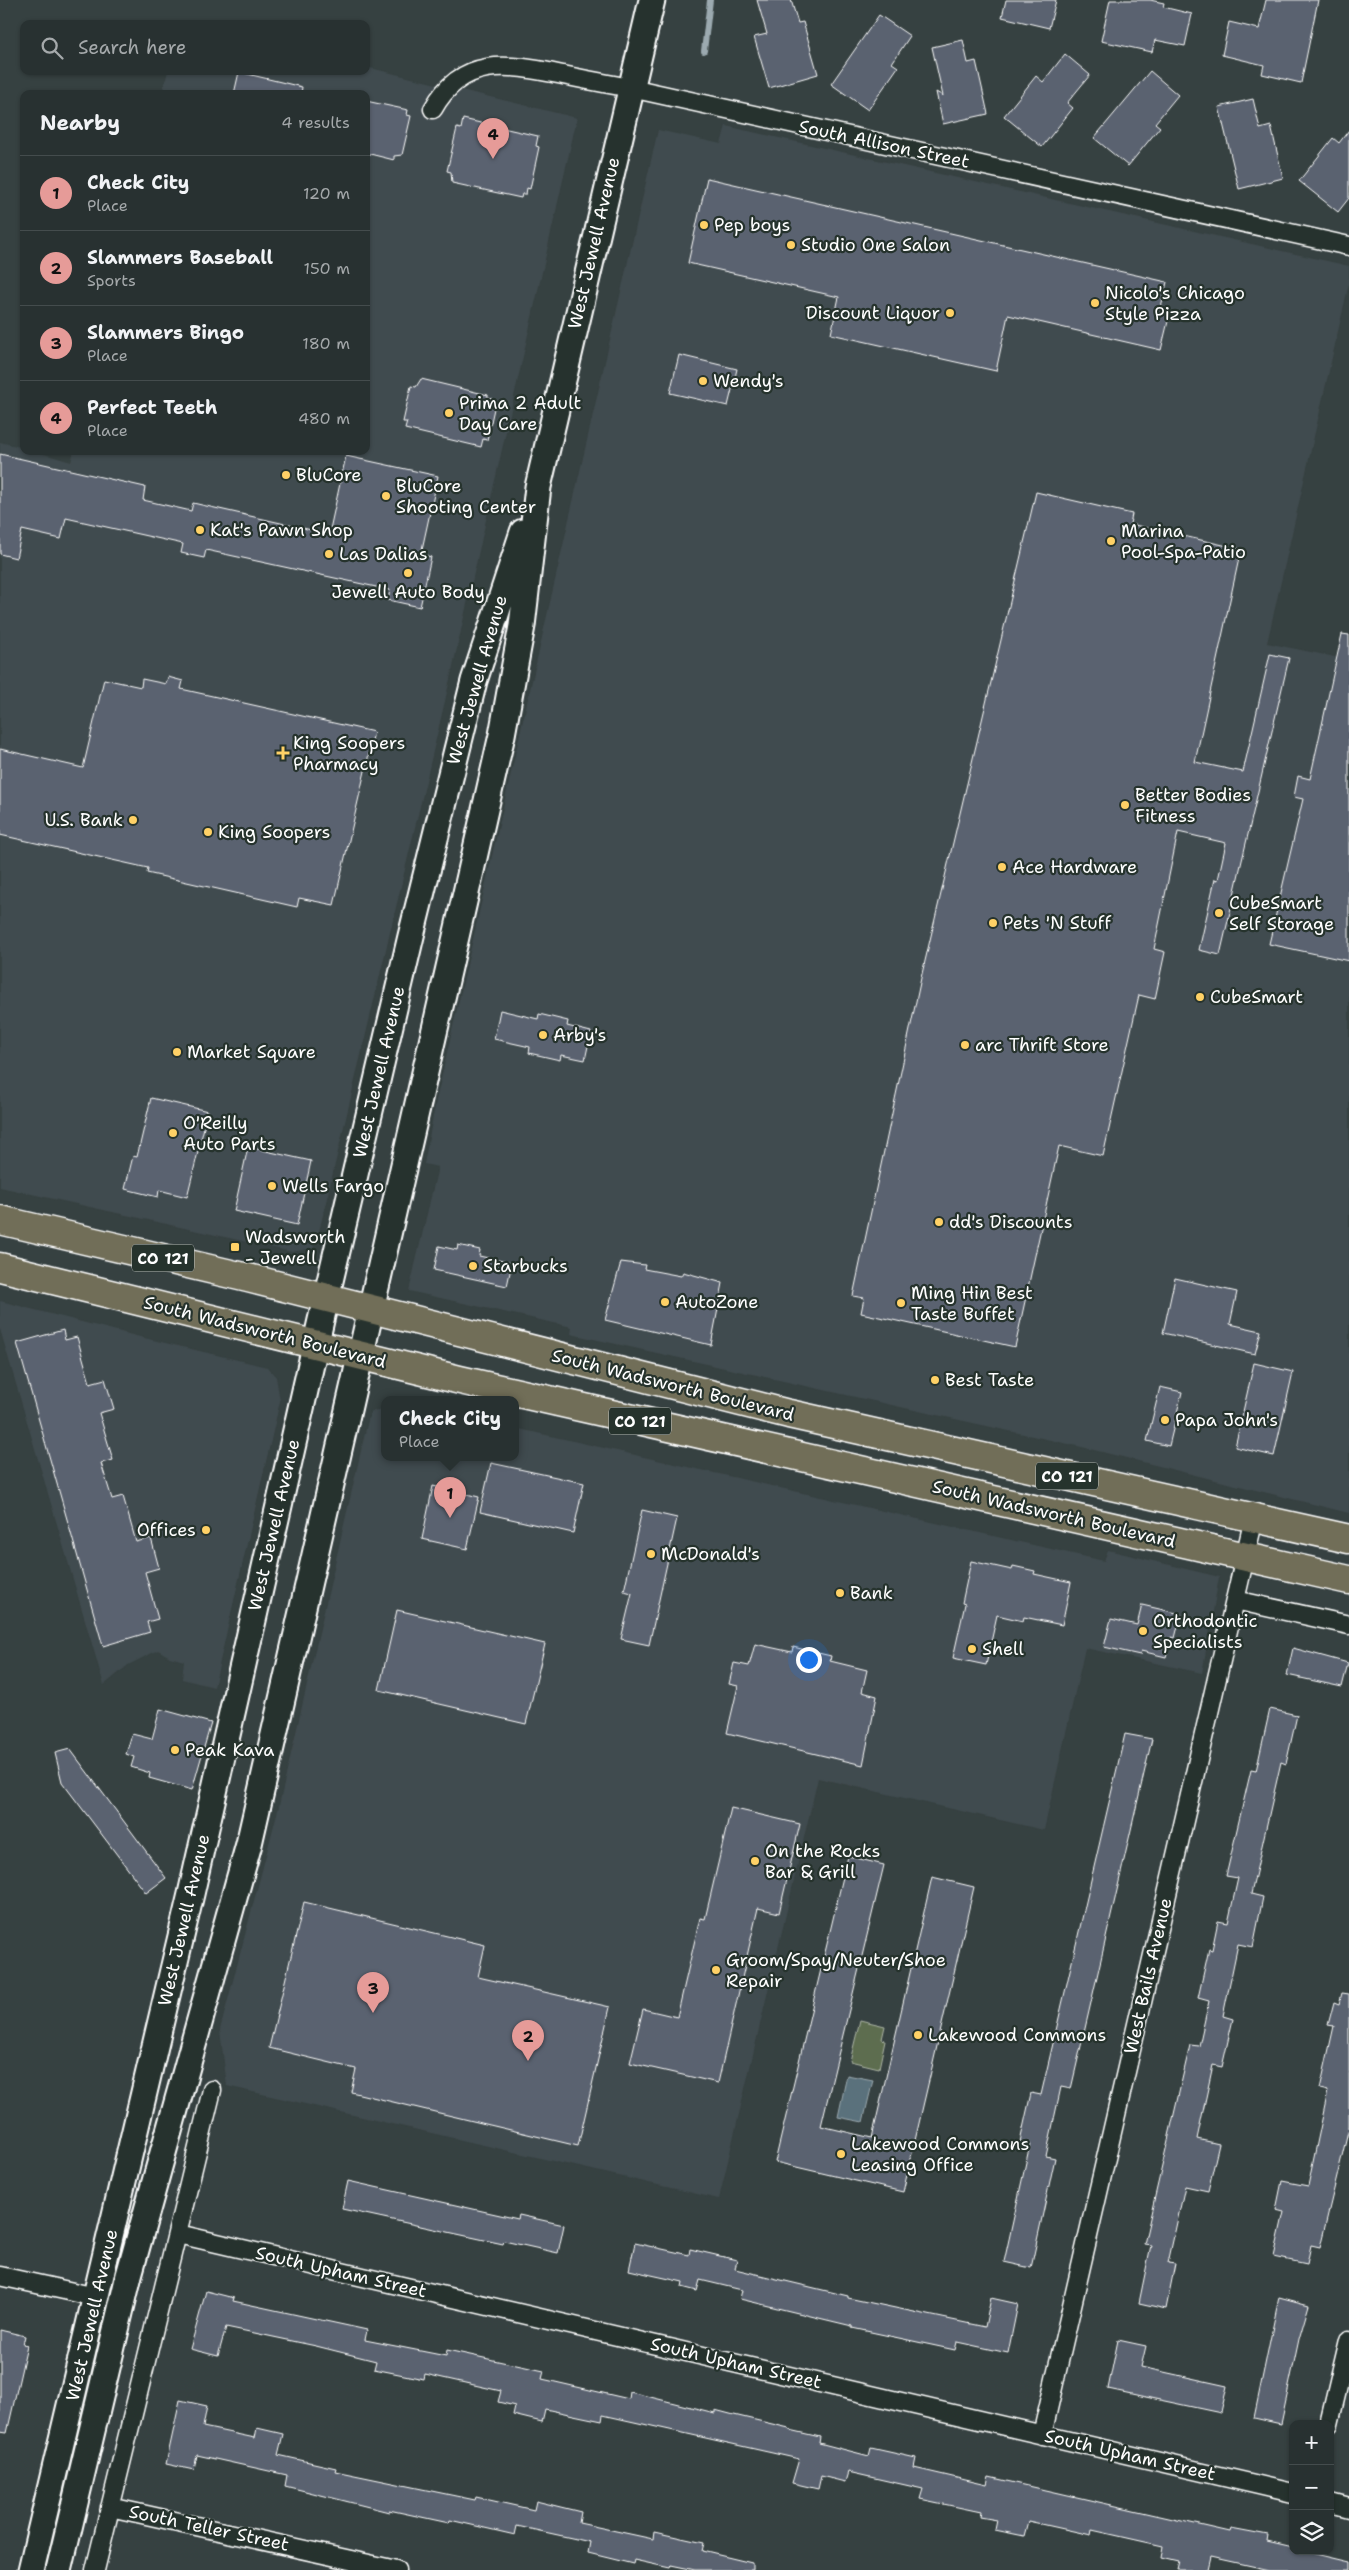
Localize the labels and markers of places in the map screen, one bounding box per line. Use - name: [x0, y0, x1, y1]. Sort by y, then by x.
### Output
- pin: 4: [477, 118, 509, 159]
- place label: Pep boys: [714, 213, 791, 237]
- marker: Pep boys: [698, 219, 710, 231]
- place label: Studio One Salon: [801, 233, 950, 257]
- marker: Studio One Salon: [785, 239, 797, 251]
- place label: Nicolo's Chicago Style Pizza: [1105, 281, 1245, 326]
- marker: Nicolo's Chicago Style Pizza: [1089, 297, 1101, 309]
- place label: Discount Liquor: [806, 301, 940, 325]
- marker: Discount Liquor: [944, 307, 956, 319]
- place label: Wendy's: [713, 369, 784, 393]
- marker: Wendy's: [697, 375, 709, 387]
- place label: Prima 2 Adult Day Care: [459, 391, 581, 436]
- marker: Prima 2 Adult Day Care: [443, 407, 455, 419]
- place label: BluCore: [296, 463, 361, 487]
- marker: BluCore: [280, 469, 292, 481]
- place label: BluCore Shooting Center: [396, 474, 536, 519]
- marker: BluCore Shooting Center: [380, 490, 392, 502]
- place label: Kat's Pawn Shop: [210, 518, 353, 542]
- place label: Marina Pool-Spa-Patio: [1121, 519, 1246, 564]
- marker: Kat's Pawn Shop: [194, 524, 206, 536]
- marker: Marina Pool-Spa-Patio: [1105, 535, 1117, 547]
- place label: Las Dalias: [339, 542, 428, 566]
- marker: Las Dalias: [323, 548, 335, 560]
- marker: Jewell Auto Body: [402, 567, 414, 579]
- place label: Jewell Auto Body: [331, 580, 485, 604]
- place label: King Soopers Pharmacy: [293, 731, 405, 776]
- marker: King Soopers Pharmacy: [277, 747, 289, 759]
- place label: Better Bodies Fitness: [1135, 783, 1251, 828]
- marker: Better Bodies Fitness: [1119, 799, 1131, 811]
- place label: U.S. Bank: [45, 808, 123, 832]
- marker: U.S. Bank: [127, 814, 139, 826]
- place label: King Soopers: [218, 820, 330, 844]
- marker: King Soopers: [202, 826, 214, 838]
- place label: Ace Hardware: [1012, 855, 1137, 879]
- marker: Ace Hardware: [996, 861, 1008, 873]
- place label: CubeSmart Self Storage: [1229, 891, 1334, 936]
- marker: CubeSmart Self Storage: [1213, 907, 1225, 919]
- place label: Pets 'N Stuff: [1003, 911, 1112, 935]
- marker: Pets 'N Stuff: [987, 917, 999, 929]
- place label: CubeSmart: [1210, 985, 1303, 1009]
- marker: CubeSmart: [1194, 991, 1206, 1003]
- place label: Arby's: [553, 1023, 606, 1047]
- marker: Arby's: [537, 1029, 549, 1041]
- place label: arc Thrift Store: [975, 1033, 1109, 1057]
- marker: arc Thrift Store: [959, 1039, 971, 1051]
- place label: Market Square: [187, 1040, 316, 1064]
- marker: Market Square: [171, 1046, 183, 1058]
- place label: O'Reilly Auto Parts: [183, 1111, 276, 1156]
- marker: O'Reilly Auto Parts: [167, 1127, 179, 1139]
- place label: Wells Fargo: [282, 1174, 384, 1198]
- marker: Wells Fargo: [266, 1180, 278, 1192]
- place label: dd's Discounts: [949, 1210, 1073, 1234]
- marker: dd's Discounts: [933, 1216, 945, 1228]
- place label: Wadsworth - Jewell: [245, 1225, 345, 1270]
- marker: Wadsworth - Jewell: [229, 1241, 241, 1253]
- place label: Starbucks: [483, 1254, 568, 1278]
- marker: Starbucks: [467, 1260, 479, 1272]
- place label: Ming Hin Best Taste Buffet: [911, 1281, 1033, 1326]
- place label: AutoZone: [675, 1290, 758, 1314]
- marker: AutoZone: [659, 1296, 671, 1308]
- marker: Ming Hin Best Taste Buffet: [895, 1297, 907, 1309]
- place label: Best Taste: [945, 1368, 1034, 1392]
- marker: Best Taste: [929, 1374, 941, 1386]
- place label: Papa John's: [1175, 1408, 1278, 1432]
- marker: Papa John's: [1159, 1414, 1171, 1426]
- pin: 1: [434, 1477, 466, 1518]
- place label: Offices: [137, 1518, 196, 1542]
- marker: Offices: [200, 1524, 212, 1536]
- place label: McDonald's: [661, 1542, 760, 1566]
- marker: McDonald's: [645, 1548, 657, 1560]
- place label: Bank: [850, 1581, 893, 1605]
- marker: Bank: [834, 1587, 846, 1599]
- place label: Orthodontic Specialists: [1153, 1609, 1258, 1654]
- marker: Orthodontic Specialists: [1137, 1625, 1149, 1637]
- place label: Shell: [982, 1637, 1024, 1661]
- marker: Shell: [966, 1643, 978, 1655]
- place label: Peak Kava: [185, 1738, 275, 1762]
- marker: Peak Kava: [169, 1744, 181, 1756]
- place label: On the Rocks Bar & Grill: [765, 1839, 881, 1884]
- marker: On the Rocks Bar & Grill: [749, 1855, 761, 1867]
- place label: Groom/Spay/Neuter/Shoe Repair: [726, 1948, 946, 1993]
- marker: Groom/Spay/Neuter/Shoe Repair: [710, 1964, 722, 1976]
- pin: 3: [357, 1972, 389, 2013]
- pin: 2: [512, 2020, 544, 2061]
- place label: Lakewood Commons: [928, 2023, 1106, 2047]
- marker: Lakewood Commons: [912, 2029, 924, 2041]
- place label: Lakewood Commons Leasing Office: [851, 2132, 1029, 2177]
- marker: Lakewood Commons Leasing Office: [835, 2148, 847, 2160]

